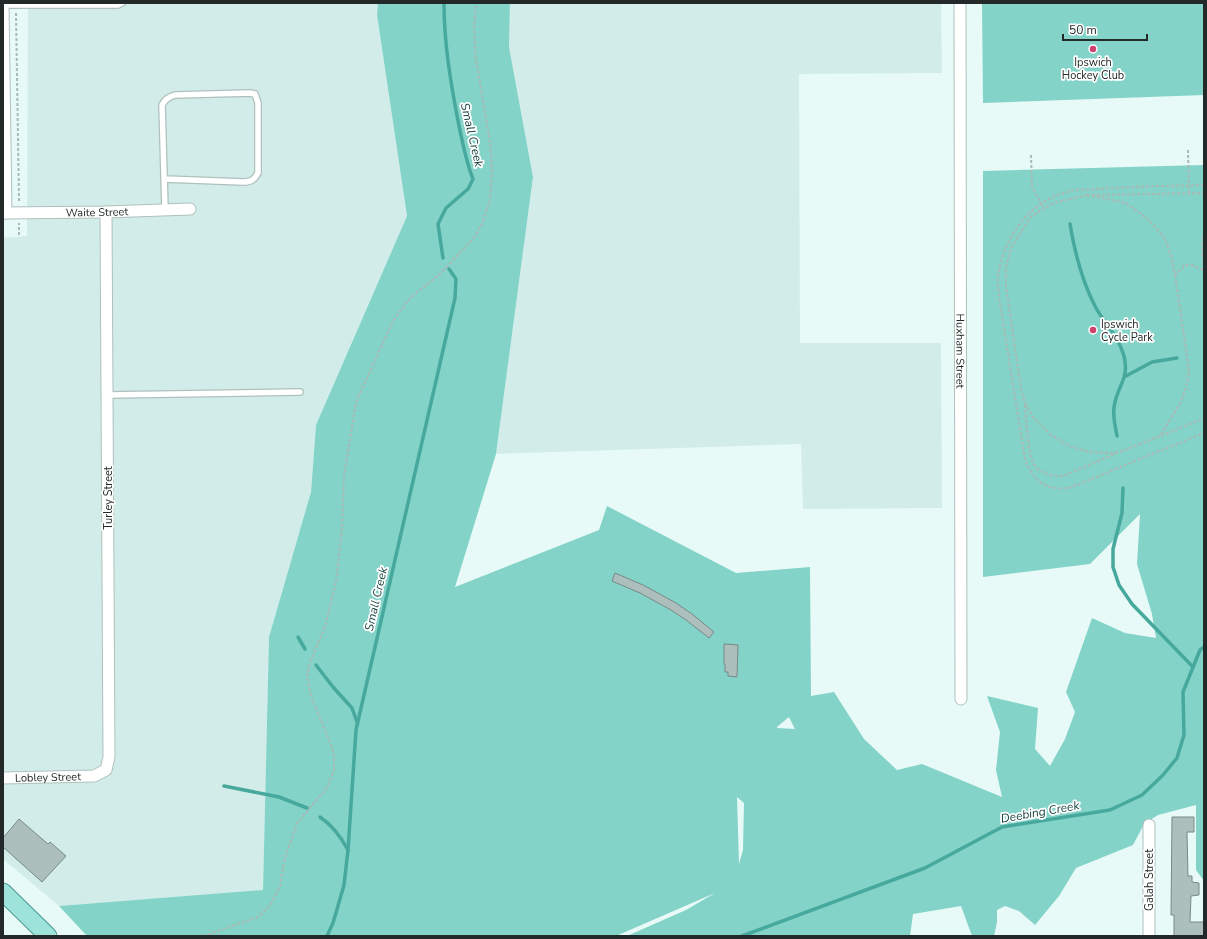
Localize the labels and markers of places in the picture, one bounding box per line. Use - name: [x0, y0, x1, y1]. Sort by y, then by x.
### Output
- marker: Ipswich Hockey Club: [1088, 44, 1098, 54]
- place label: Ipswich Hockey Club: [1062, 55, 1124, 83]
- place label: Ipswich Cycle Park: [1101, 317, 1153, 345]
- marker: Ipswich Cycle Park: [1088, 325, 1098, 335]

